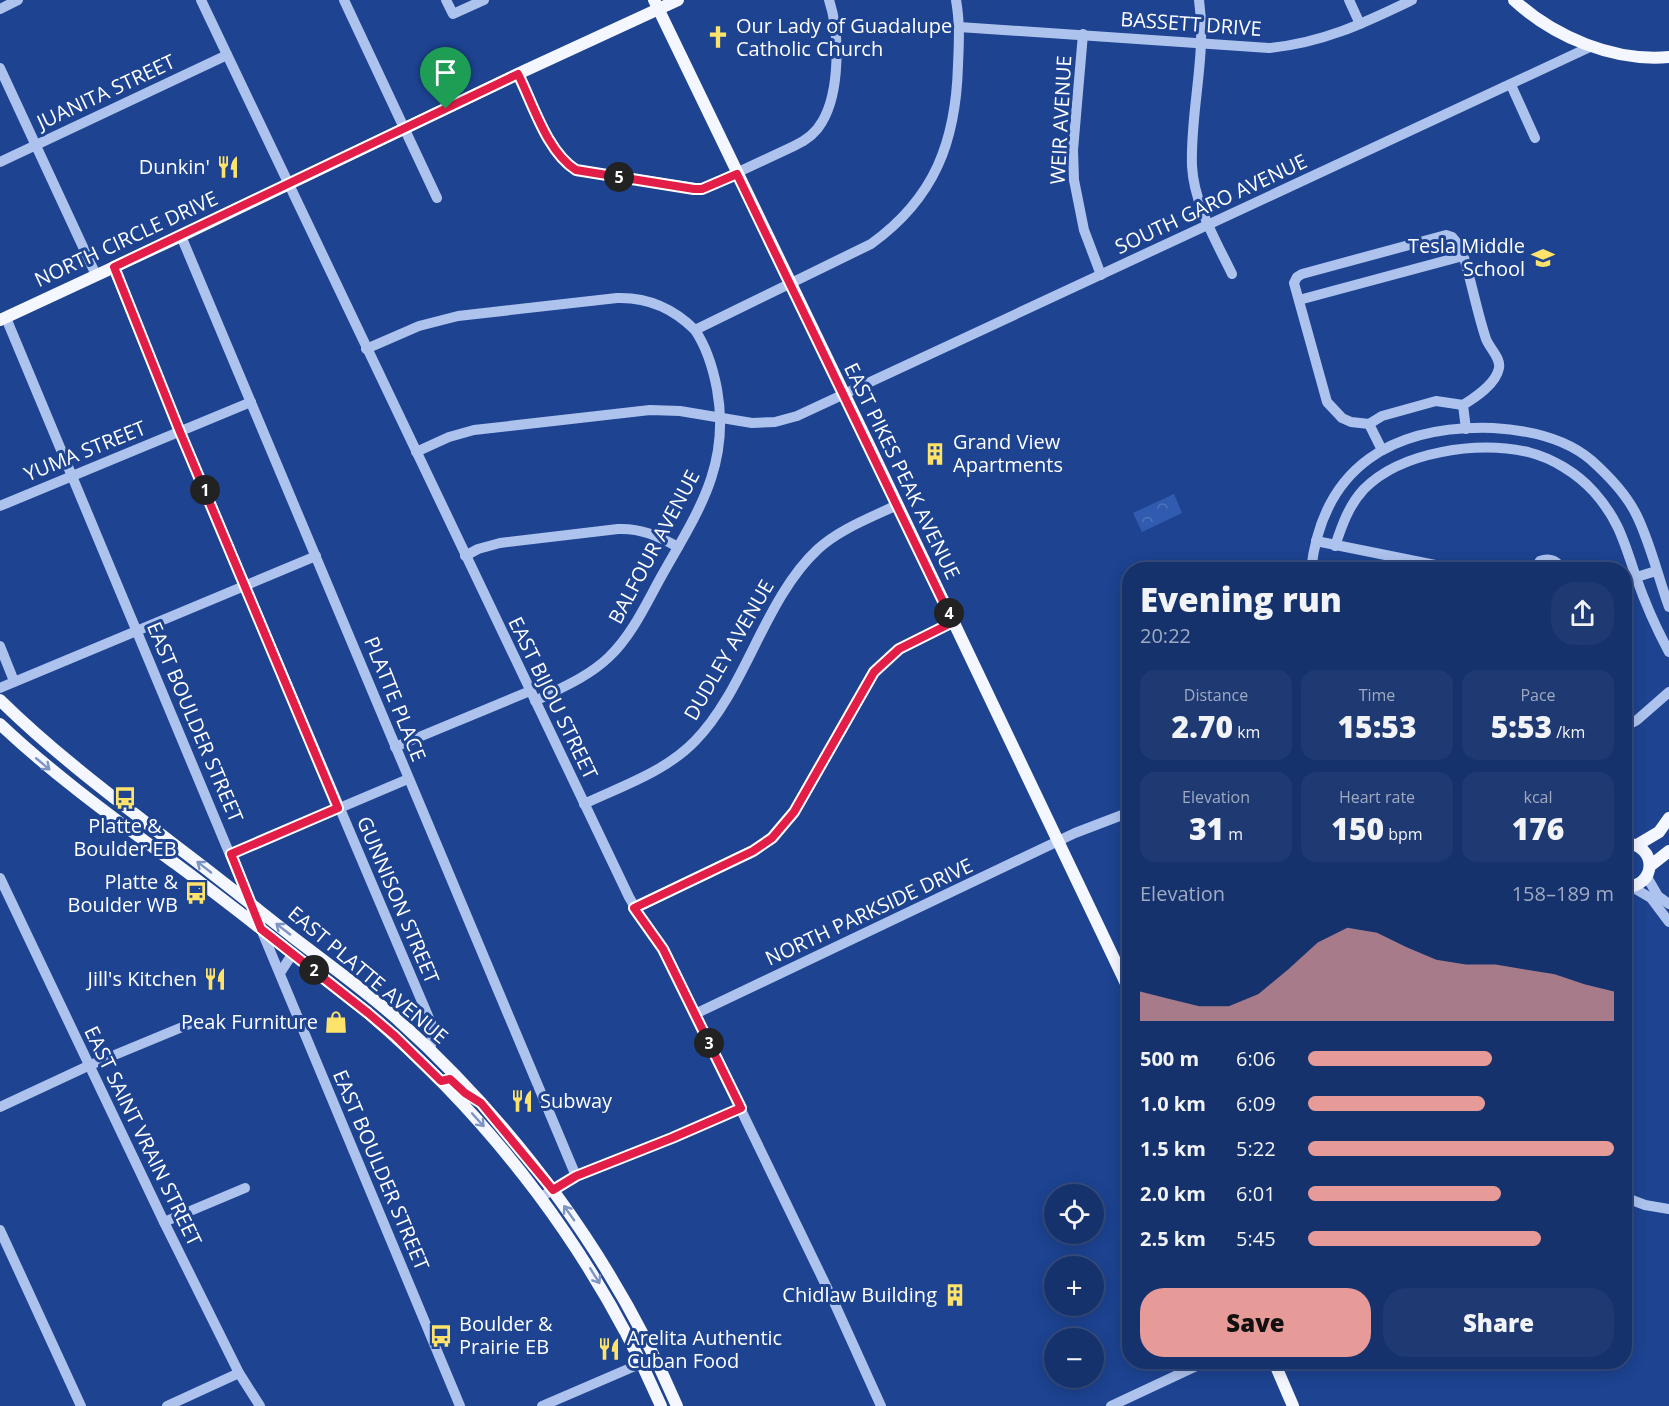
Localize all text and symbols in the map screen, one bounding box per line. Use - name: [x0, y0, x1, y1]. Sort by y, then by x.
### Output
- street label: BASSETT DRIVE: [1120, 5, 1262, 42]
- place label: Our Lady of Guadalupe Catholic Church: [736, 12, 952, 62]
- church icon: Our Lady of Guadalupe Catholic Church: [705, 24, 731, 50]
- pin: [420, 47, 471, 109]
- street label: JUANITA STREET: [30, 48, 179, 136]
- street label: WEIR AVENUE: [1044, 55, 1077, 185]
- icon: arrive: [429, 56, 462, 89]
- street label: SOUTH GARO AVENUE: [1110, 147, 1311, 260]
- place label: Dunkin': [139, 153, 210, 180]
- restaurant icon: Dunkin': [215, 154, 241, 180]
- pin: 5: [604, 162, 634, 192]
- text: 5: [614, 166, 624, 188]
- street label: NORTH CIRCLE DRIVE: [30, 184, 222, 293]
- place label: Tesla Middle School: [1408, 232, 1525, 282]
- school or university icon: Tesla Middle School: [1530, 245, 1556, 271]
- street label: EAST PIKES PEAK AVENUE: [838, 358, 967, 584]
- street label: YUMA STREET: [20, 414, 150, 487]
- place label: Grand View Apartments: [953, 428, 1063, 478]
- building icon: Grand View Apartments: [922, 441, 948, 467]
- street label: BALFOUR AVENUE: [602, 465, 705, 628]
- pin: 1: [190, 475, 220, 505]
- text: 1: [200, 479, 210, 501]
- street label: DUDLEY AVENUE: [677, 575, 780, 725]
- text: Evening run: [1140, 577, 1342, 622]
- button: share: [1551, 582, 1614, 645]
- pin: 4: [934, 598, 964, 628]
- text: 4: [944, 602, 954, 624]
- street label: EAST BIJOU STREET: [502, 612, 605, 784]
- street label: EAST BOULDER STREET: [141, 617, 250, 826]
- text: 20:22: [1140, 622, 1191, 649]
- street label: PLATTE PLACE: [358, 632, 433, 765]
- text: Distance: [1184, 684, 1248, 706]
- text: Time: [1359, 684, 1395, 706]
- text: Pace: [1520, 684, 1556, 706]
- text: 2.70: [1172, 706, 1233, 747]
- text: 15:53: [1338, 706, 1416, 747]
- text: 5:53: [1491, 706, 1552, 747]
- text: km: [1233, 721, 1260, 743]
- text: /km: [1552, 721, 1585, 743]
- one-way arrow: [35, 757, 50, 771]
- bus stop icon: Platte & Boulder EB: [112, 785, 138, 811]
- text: Elevation: [1182, 786, 1250, 808]
- text: Heart rate: [1339, 786, 1415, 808]
- text: kcal: [1524, 786, 1553, 808]
- text: 31: [1189, 808, 1224, 849]
- text: 150: [1331, 808, 1384, 849]
- text: 176: [1512, 808, 1564, 849]
- place label: Platte & Boulder EB: [73, 812, 177, 862]
- street label: GUNNISON STREET: [351, 812, 446, 988]
- text: m: [1224, 823, 1243, 845]
- text: bpm: [1384, 823, 1423, 845]
- street label: NORTH PARKSIDE DRIVE: [761, 852, 977, 972]
- one-way arrow: [196, 860, 212, 873]
- place label: Platte & Boulder WB: [68, 868, 178, 918]
- bus stop icon: Platte & Boulder WB: [183, 880, 209, 906]
- text: Elevation: [1140, 880, 1225, 907]
- text: 158–189 m: [1512, 880, 1614, 907]
- street label: EAST PLATTE AVENUE: [283, 900, 454, 1050]
- one-way arrow: [275, 923, 291, 936]
- pin: 2: [299, 955, 329, 985]
- text: 2: [309, 959, 319, 981]
- place label: Jill's Kitchen: [86, 965, 197, 992]
- restaurant icon: Jill's Kitchen: [202, 966, 228, 992]
- place label: Peak Furniture: [181, 1008, 318, 1035]
- shop icon: Peak Furniture: [323, 1009, 349, 1035]
- street label: EAST SAINT VRAIN STREET: [78, 1021, 209, 1250]
- pin: 3: [694, 1028, 724, 1058]
- text: 3: [704, 1032, 714, 1054]
- text: 500 m: [1140, 1045, 1199, 1072]
- text: 6:06: [1236, 1045, 1276, 1072]
- street label: EAST BOULDER STREET: [327, 1065, 436, 1274]
- place label: Subway: [540, 1087, 613, 1114]
- restaurant icon: Subway: [509, 1088, 535, 1114]
- text: 1.0 km: [1140, 1090, 1206, 1117]
- text: 6:09: [1236, 1090, 1276, 1117]
- one-way arrow: [471, 1112, 485, 1127]
- text: 1.5 km: [1140, 1135, 1206, 1162]
- text: 5:22: [1236, 1135, 1276, 1162]
- text: 2.0 km: [1140, 1180, 1206, 1207]
- text: 6:01: [1236, 1180, 1276, 1207]
- map controls: [1044, 1184, 1104, 1388]
- button: locate: [1044, 1184, 1104, 1244]
- one-way arrow: [563, 1205, 575, 1221]
- text: 2.5 km: [1140, 1225, 1206, 1252]
- text: 5:45: [1236, 1225, 1276, 1252]
- button: +: [1044, 1256, 1104, 1316]
- one-way arrow: [589, 1267, 601, 1284]
- place label: Chidlaw Building: [782, 1281, 937, 1308]
- building icon: Chidlaw Building: [942, 1282, 968, 1308]
- button: Save: [1140, 1288, 1371, 1357]
- button: Share: [1383, 1288, 1614, 1357]
- place label: Boulder & Prairie EB: [459, 1310, 553, 1360]
- bus stop icon: Boulder & Prairie EB: [428, 1323, 454, 1349]
- place label: Arelita Authentic Cuban Food: [627, 1324, 782, 1374]
- button: −: [1044, 1328, 1104, 1388]
- restaurant icon: Arelita Authentic Cuban Food: [596, 1336, 622, 1362]

